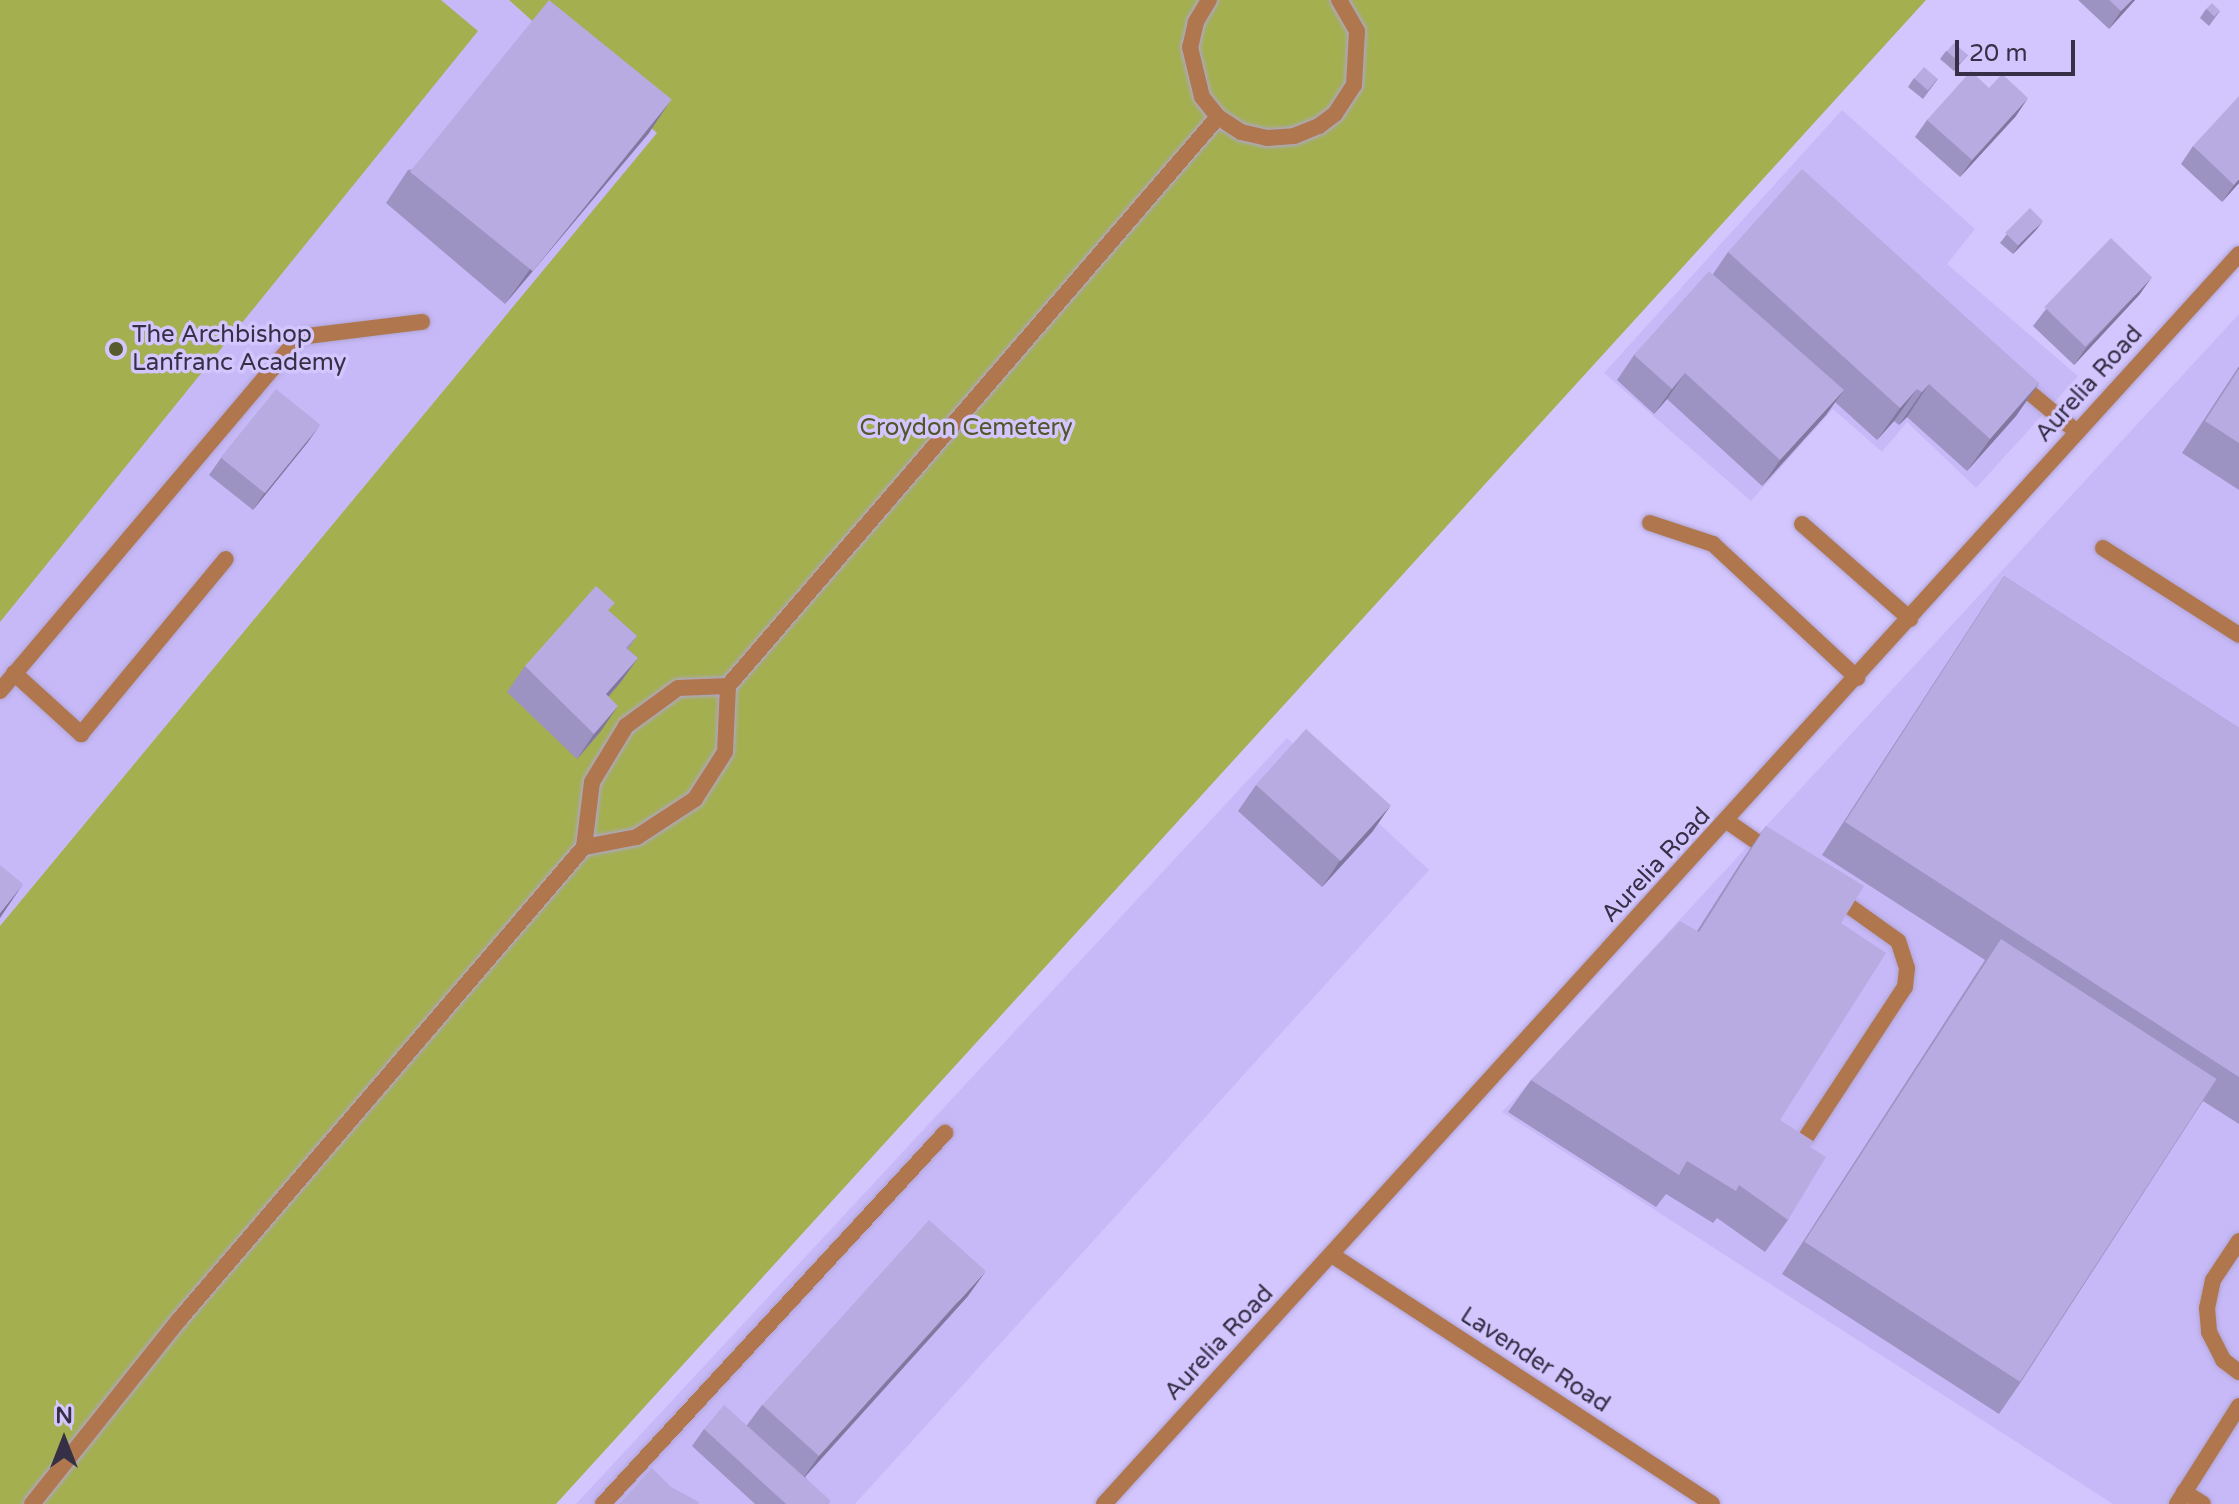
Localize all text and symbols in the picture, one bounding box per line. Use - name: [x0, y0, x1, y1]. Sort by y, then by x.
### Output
- scale bar: [1959, 24, 2079, 74]
- text: 20 m: [1969, 39, 2027, 68]
- street label: Aurelia Road: [2029, 320, 2149, 448]
- place label: The Archbishop Lanfranc Academy: [132, 321, 346, 377]
- marker: The Archbishop Lanfranc Academy: [107, 340, 125, 358]
- park label: Croydon Cemetery: [859, 414, 1073, 442]
- street label: Aurelia Road: [1595, 802, 1717, 928]
- street label: Aurelia Road: [1158, 1280, 1280, 1406]
- street label: Lavender Road: [1455, 1301, 1615, 1419]
- north arrow: [24, 1400, 104, 1480]
- text: N: [55, 1403, 73, 1429]

